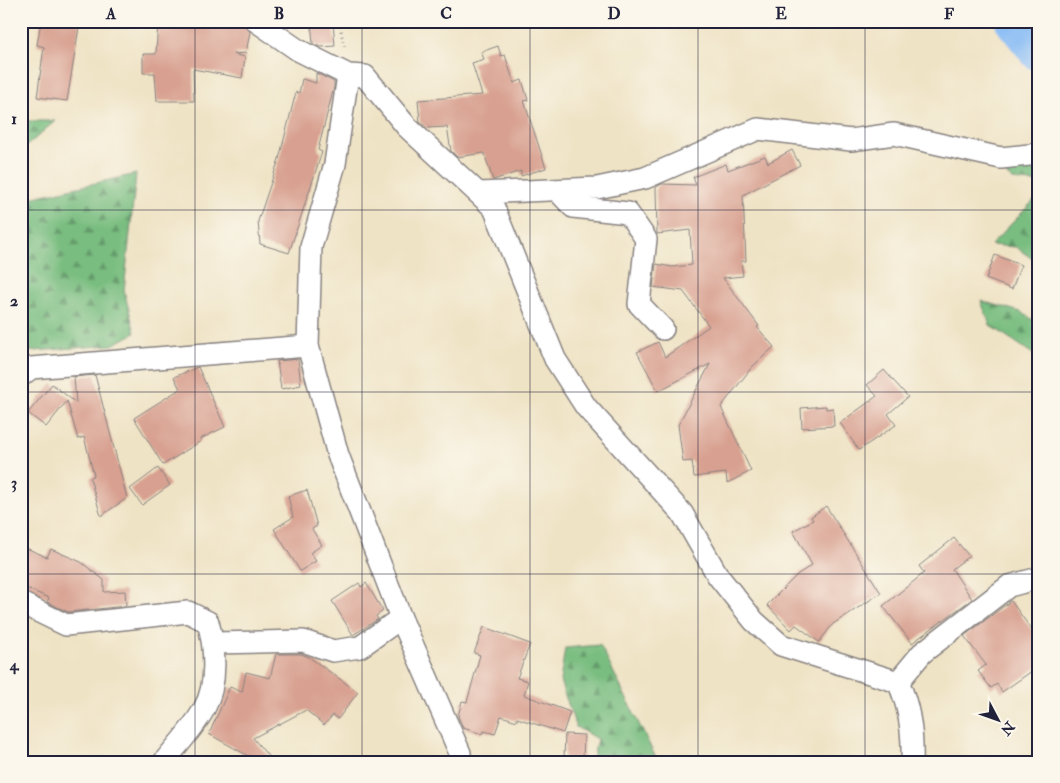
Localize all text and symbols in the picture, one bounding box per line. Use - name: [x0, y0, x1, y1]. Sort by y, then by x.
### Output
- text: A: [105, 4, 117, 24]
- text: B: [274, 4, 284, 24]
- text: C: [440, 4, 452, 24]
- text: D: [607, 4, 621, 24]
- text: E: [775, 4, 787, 24]
- text: F: [944, 4, 954, 24]
- text: 1: [11, 109, 17, 129]
- text: 2: [10, 291, 18, 311]
- text: 3: [11, 473, 17, 493]
- text: 4: [9, 655, 20, 675]
- north arrow: [972, 696, 1022, 746]
- text: N: [997, 717, 1019, 739]

